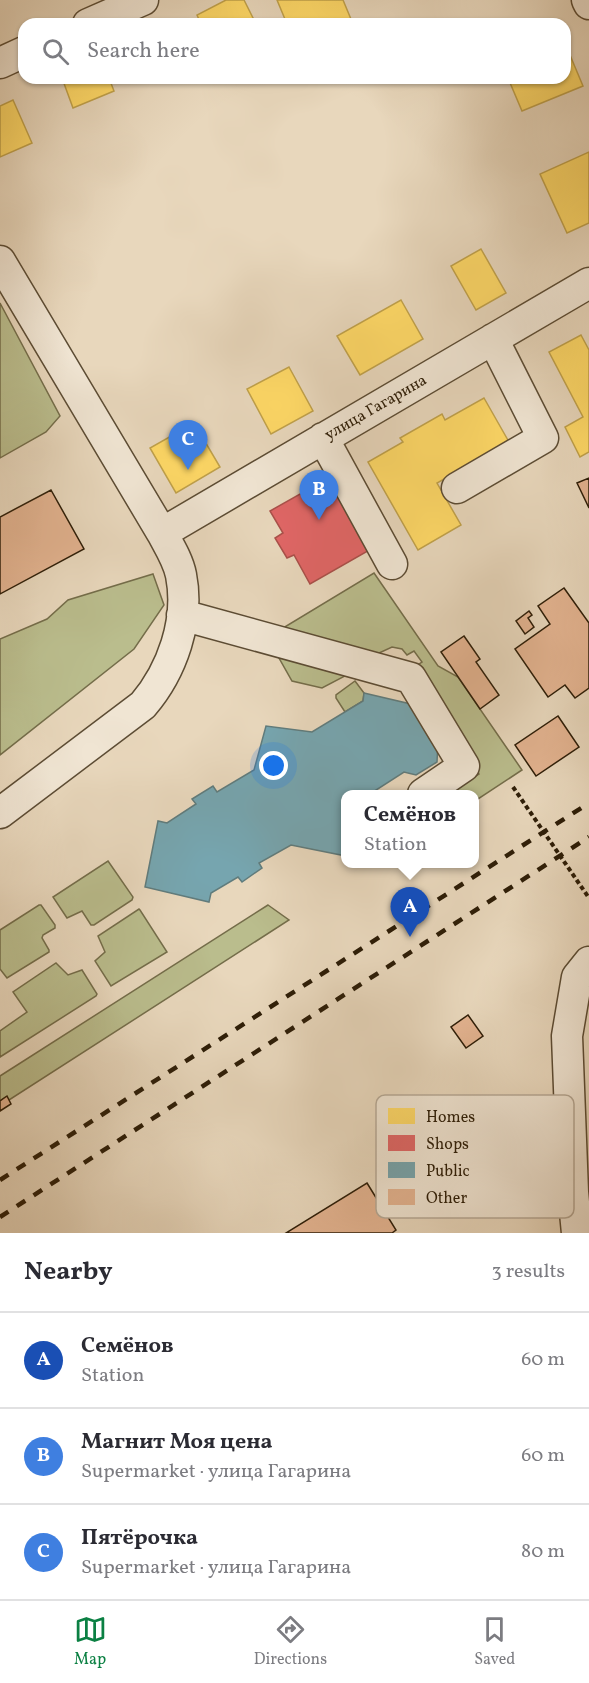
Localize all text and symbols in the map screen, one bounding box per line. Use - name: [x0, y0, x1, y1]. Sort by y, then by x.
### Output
- search box: [18, 18, 571, 84]
- icon: search: [39, 35, 72, 68]
- text: Search here: [87, 36, 200, 67]
- street label: улица Гагарина: [321, 370, 431, 446]
- pin: C: [168, 420, 207, 470]
- pin: B: [300, 470, 338, 520]
- your location: [259, 751, 288, 780]
- popup: [341, 790, 479, 868]
- text: Семёнов: [364, 800, 456, 831]
- text: Station: [364, 831, 427, 859]
- pin: A: [390, 888, 430, 937]
- legend: [376, 1095, 574, 1218]
- text: Homes: [426, 1107, 475, 1129]
- text: Shops: [426, 1134, 469, 1156]
- text: Public: [426, 1161, 470, 1183]
- text: Other: [426, 1188, 467, 1210]
- text: Nearby: [24, 1254, 113, 1290]
- text: 3 results: [491, 1258, 565, 1286]
- text: Семёнов: [81, 1331, 174, 1362]
- text: A: [36, 1346, 51, 1374]
- text: 60 m: [521, 1346, 565, 1374]
- text: Station: [81, 1362, 144, 1390]
- text: Магнит Моя цена: [81, 1427, 273, 1458]
- text: B: [37, 1442, 50, 1470]
- text: 60 m: [521, 1442, 565, 1470]
- text: Supermarket · улица Гагарина: [81, 1458, 351, 1486]
- text: Пятёрочка: [81, 1523, 198, 1554]
- text: C: [37, 1538, 50, 1566]
- text: 80 m: [521, 1538, 565, 1566]
- text: Supermarket · улица Гагарина: [81, 1554, 351, 1582]
- tab: Map: [74, 1613, 107, 1671]
- tab: Directions: [254, 1613, 327, 1671]
- tab: Saved: [474, 1613, 515, 1671]

